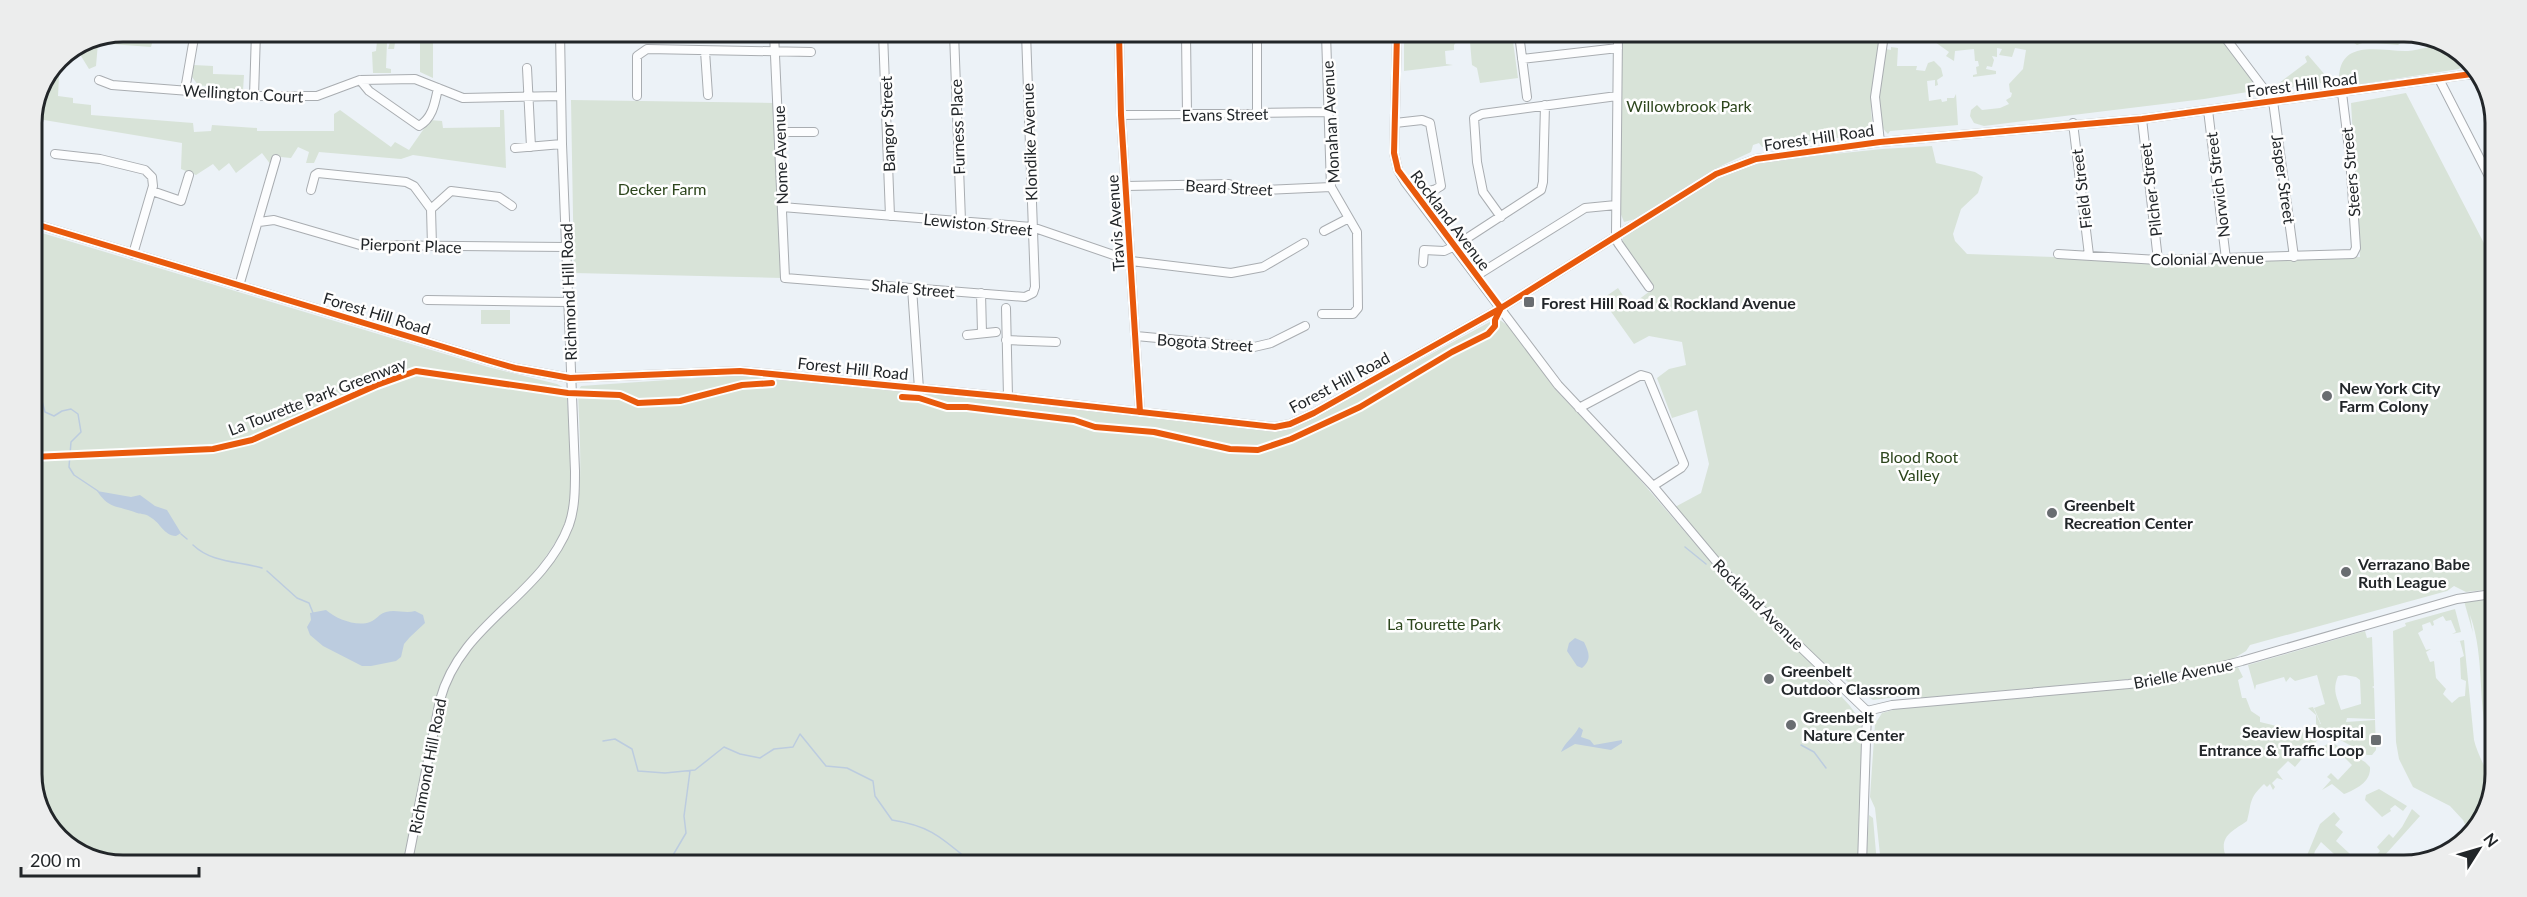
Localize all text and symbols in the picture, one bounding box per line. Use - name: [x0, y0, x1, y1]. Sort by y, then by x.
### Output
- street label: Monahan Avenue: [1317, 60, 1343, 184]
- street label: Forest Hill Road: [2246, 68, 2358, 100]
- street label: Bangor Street: [876, 75, 898, 172]
- street label: Furness Place: [946, 79, 968, 175]
- street label: Wellington Court: [182, 80, 304, 106]
- street label: Klondike Avenue: [1017, 83, 1041, 201]
- park label: Willowbrook Park: [1626, 96, 1753, 115]
- street label: Evans Street: [1181, 104, 1269, 124]
- street label: Nome Avenue: [769, 105, 791, 205]
- street label: Forest Hill Road: [1763, 120, 1875, 154]
- street label: Steers Street: [2337, 126, 2363, 218]
- street label: Norwich Street: [2201, 131, 2233, 239]
- street label: Jasper Street: [2268, 133, 2300, 225]
- street label: Pilcher Street: [2135, 142, 2165, 238]
- street label: Field Street: [2067, 148, 2095, 230]
- street label: Rockland Avenue: [1407, 166, 1495, 274]
- street label: Travis Avenue: [1102, 174, 1128, 272]
- street label: Beard Street: [1185, 175, 1273, 199]
- park label: Decker Farm: [618, 179, 706, 198]
- street label: Lewiston Street: [923, 209, 1034, 239]
- street label: Richmond Hill Road: [556, 223, 580, 361]
- street label: Pierpont Place: [360, 234, 462, 256]
- street label: Colonial Avenue: [2150, 248, 2264, 268]
- street label: Shale Street: [870, 275, 956, 301]
- street label: Forest Hill Road: [321, 288, 433, 338]
- place label: Forest Hill Road & Rockland Avenue: [1541, 293, 1796, 312]
- marker: Forest Hill Road & Rockland Avenue: [1522, 295, 1536, 309]
- street label: Bogota Street: [1156, 329, 1254, 355]
- street label: Forest Hill Road: [1285, 348, 1393, 416]
- street label: La Tourette Park Greenway: [225, 353, 409, 439]
- street label: Forest Hill Road: [797, 353, 909, 383]
- place label: New York City Farm Colony: [2339, 378, 2441, 415]
- marker: New York City Farm Colony: [2320, 389, 2334, 403]
- park label: Blood Root Valley: [1880, 447, 1958, 484]
- place label: Greenbelt Recreation Center: [2064, 495, 2193, 532]
- marker: Greenbelt Recreation Center: [2045, 506, 2059, 520]
- place label: Verrazano Babe Ruth League: [2357, 554, 2471, 591]
- street label: Rockland Avenue: [1710, 555, 1808, 653]
- marker: Verrazano Babe Ruth League: [2339, 565, 2353, 579]
- park label: La Tourette Park: [1387, 614, 1502, 633]
- street label: Brielle Avenue: [2132, 654, 2234, 692]
- place label: Greenbelt Outdoor Classroom: [1781, 661, 1920, 698]
- marker: Greenbelt Outdoor Classroom: [1762, 672, 1776, 686]
- street label: Richmond Hill Road: [405, 697, 449, 835]
- place label: Greenbelt Nature Center: [1803, 707, 1905, 744]
- marker: Greenbelt Nature Center: [1784, 718, 1798, 732]
- place label: Seaview Hospital Entrance & Traffic Loop: [2199, 722, 2364, 759]
- marker: Seaview Hospital Entrance & Traffic Loop: [2369, 733, 2383, 747]
- north arrow: [2449, 819, 2509, 879]
- text: N: [2480, 829, 2503, 850]
- scale bar: [21, 840, 200, 878]
- text: 200 m: [30, 849, 81, 871]

